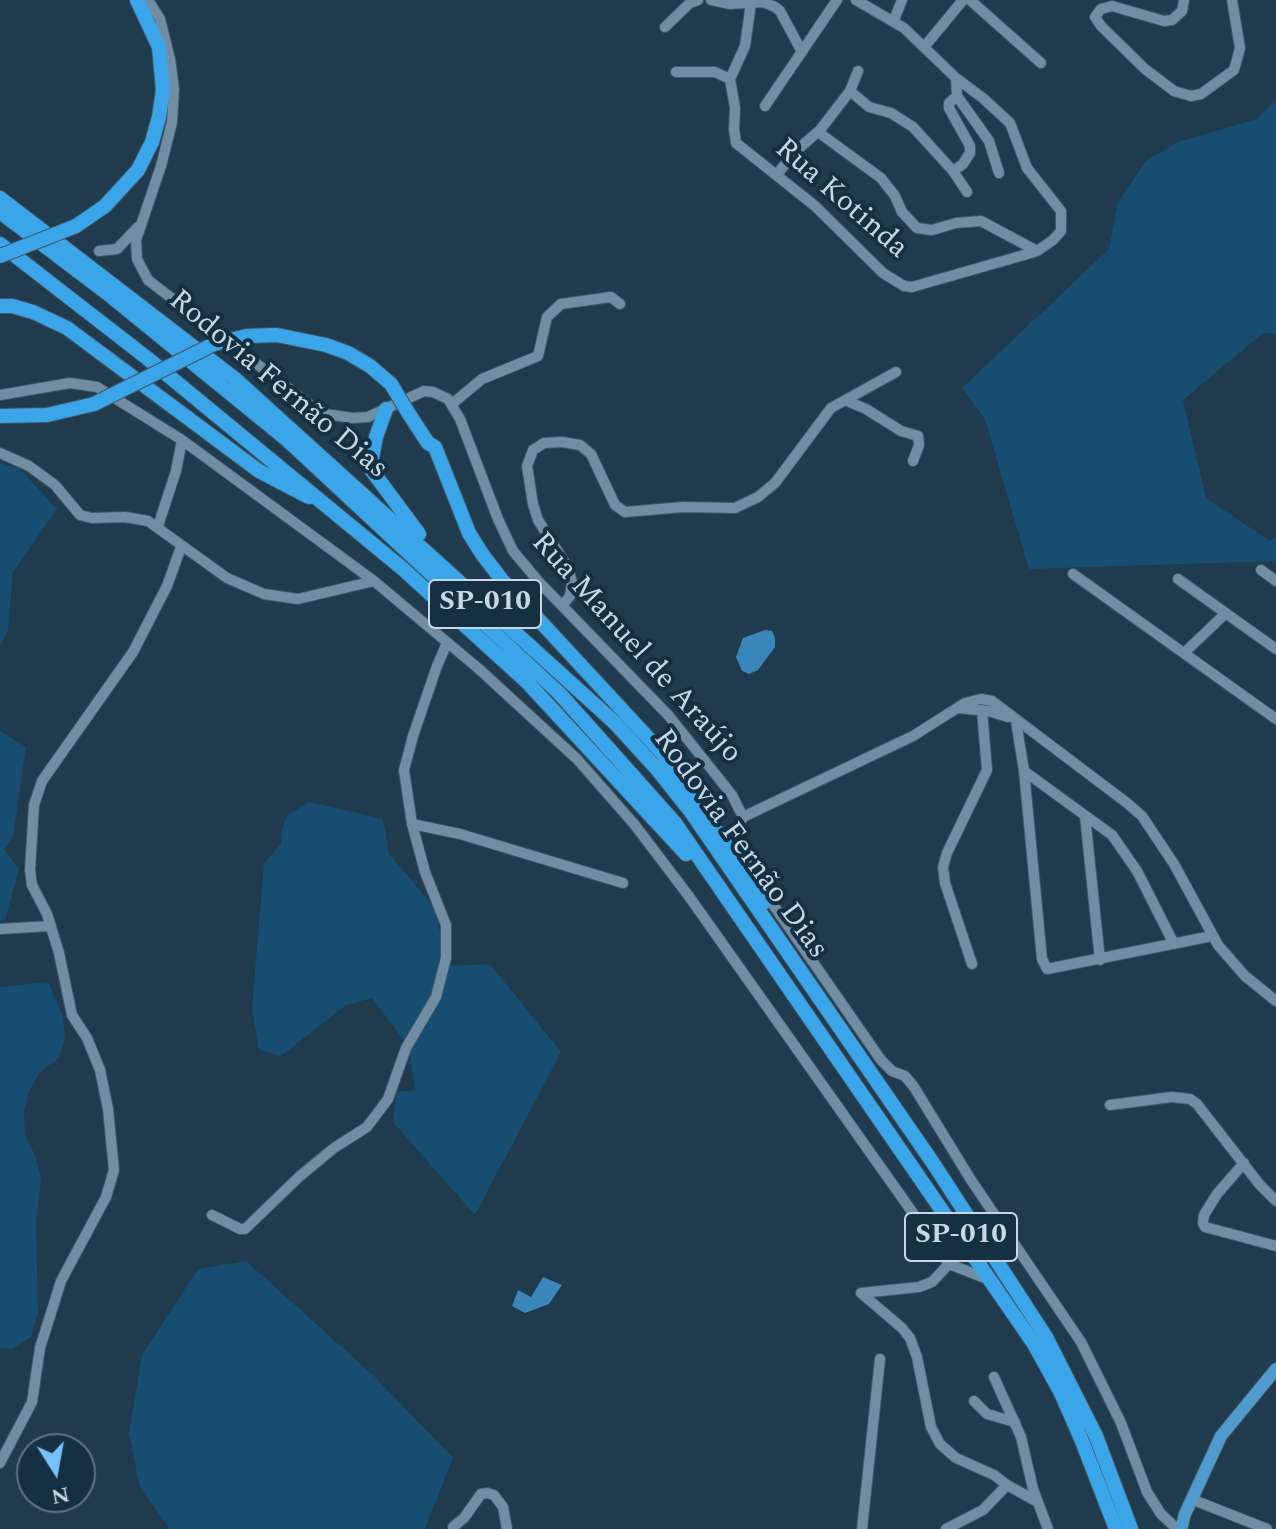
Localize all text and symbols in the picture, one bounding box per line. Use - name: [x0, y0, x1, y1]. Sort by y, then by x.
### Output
- street label: Rua Kotinda: [766, 132, 914, 268]
- street label: Rodovia Fernão Dias: [160, 284, 394, 488]
- street label: Rua Manuel de Araújo: [522, 526, 748, 772]
- road number: SP-010: [429, 580, 541, 628]
- street label: Rodovia Fernão Dias: [644, 723, 834, 967]
- road number: SP-010: [905, 1213, 1017, 1261]
- north arrow: [16, 1433, 96, 1513]
- text: N: [48, 1477, 72, 1513]

